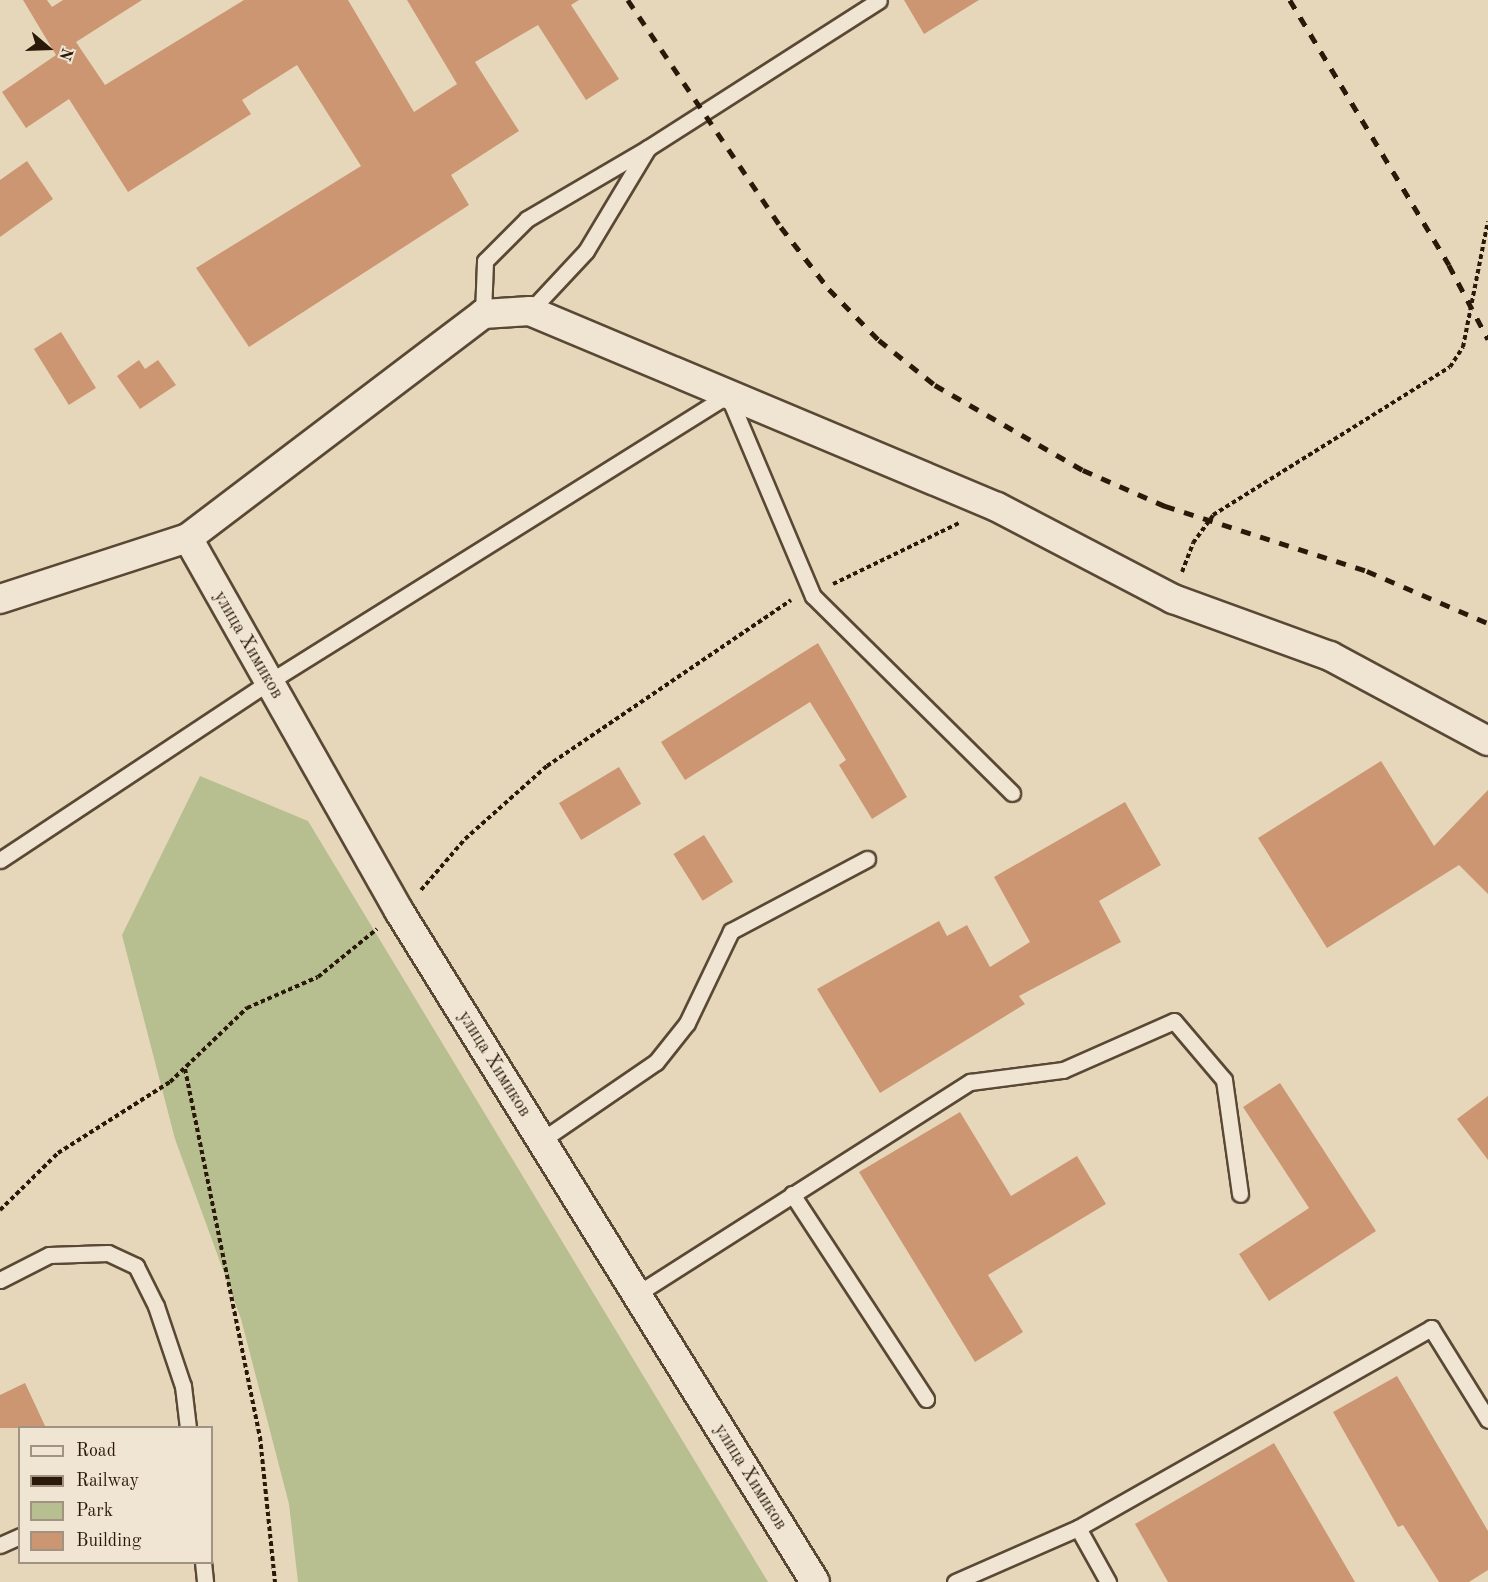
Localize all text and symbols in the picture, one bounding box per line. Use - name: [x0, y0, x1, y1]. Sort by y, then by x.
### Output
- north arrow: [18, 18, 78, 78]
- text: N: [55, 45, 75, 62]
- street label: улица Химиков: [208, 587, 288, 703]
- street label: улица Химиков: [453, 1007, 535, 1121]
- street label: улица Химиков: [709, 1420, 791, 1534]
- legend: [18, 1426, 213, 1564]
- text: Road: [76, 1442, 116, 1460]
- text: Railway: [76, 1472, 139, 1490]
- text: Park: [76, 1502, 113, 1520]
- text: Building: [76, 1532, 141, 1550]

